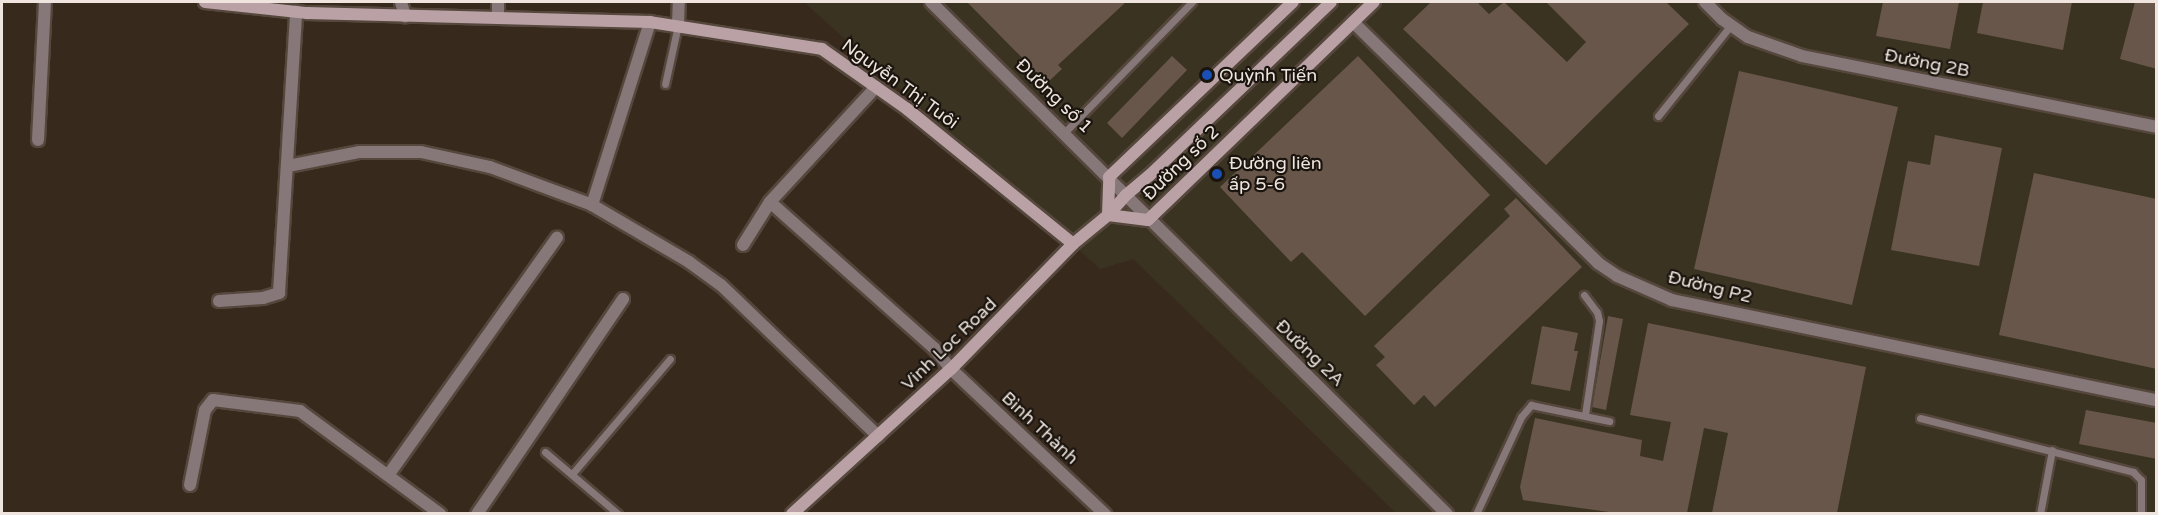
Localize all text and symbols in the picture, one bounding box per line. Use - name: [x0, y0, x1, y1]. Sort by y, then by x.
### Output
- street label: Nguyễn Thị Tuôi: [837, 34, 963, 134]
- street label: Đường 2B: [1883, 44, 1971, 82]
- street label: Đường số 1: [1011, 54, 1097, 138]
- place label: Quỳnh Tiến: [1219, 64, 1317, 86]
- marker: Quỳnh Tiến: [1200, 68, 1214, 82]
- street label: Đường số 2: [1138, 121, 1224, 205]
- place label: Đường liên ấp 5-6: [1229, 153, 1322, 195]
- marker: Đường liên ấp 5-6: [1210, 167, 1224, 181]
- street label: Đường P2: [1666, 266, 1754, 308]
- street label: Vinh Loc Road: [897, 293, 1001, 395]
- street label: Đường 2A: [1271, 315, 1349, 391]
- street label: Bình Thành: [997, 387, 1083, 469]

